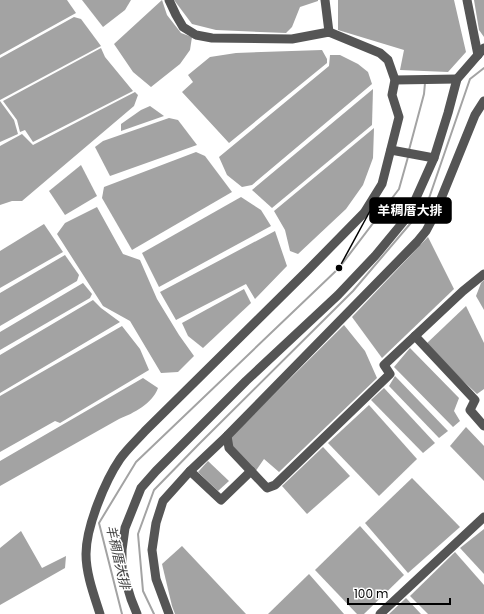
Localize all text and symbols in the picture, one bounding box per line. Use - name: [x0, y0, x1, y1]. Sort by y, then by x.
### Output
- callout: 羊稠厝大排: [370, 198, 451, 223]
- text: 羊稠厝大排: [377, 201, 443, 220]
- water label: 羊稠厝大排: [101, 523, 135, 593]
- scale bar: [348, 580, 450, 606]
- text: 100 m: [354, 585, 388, 602]

